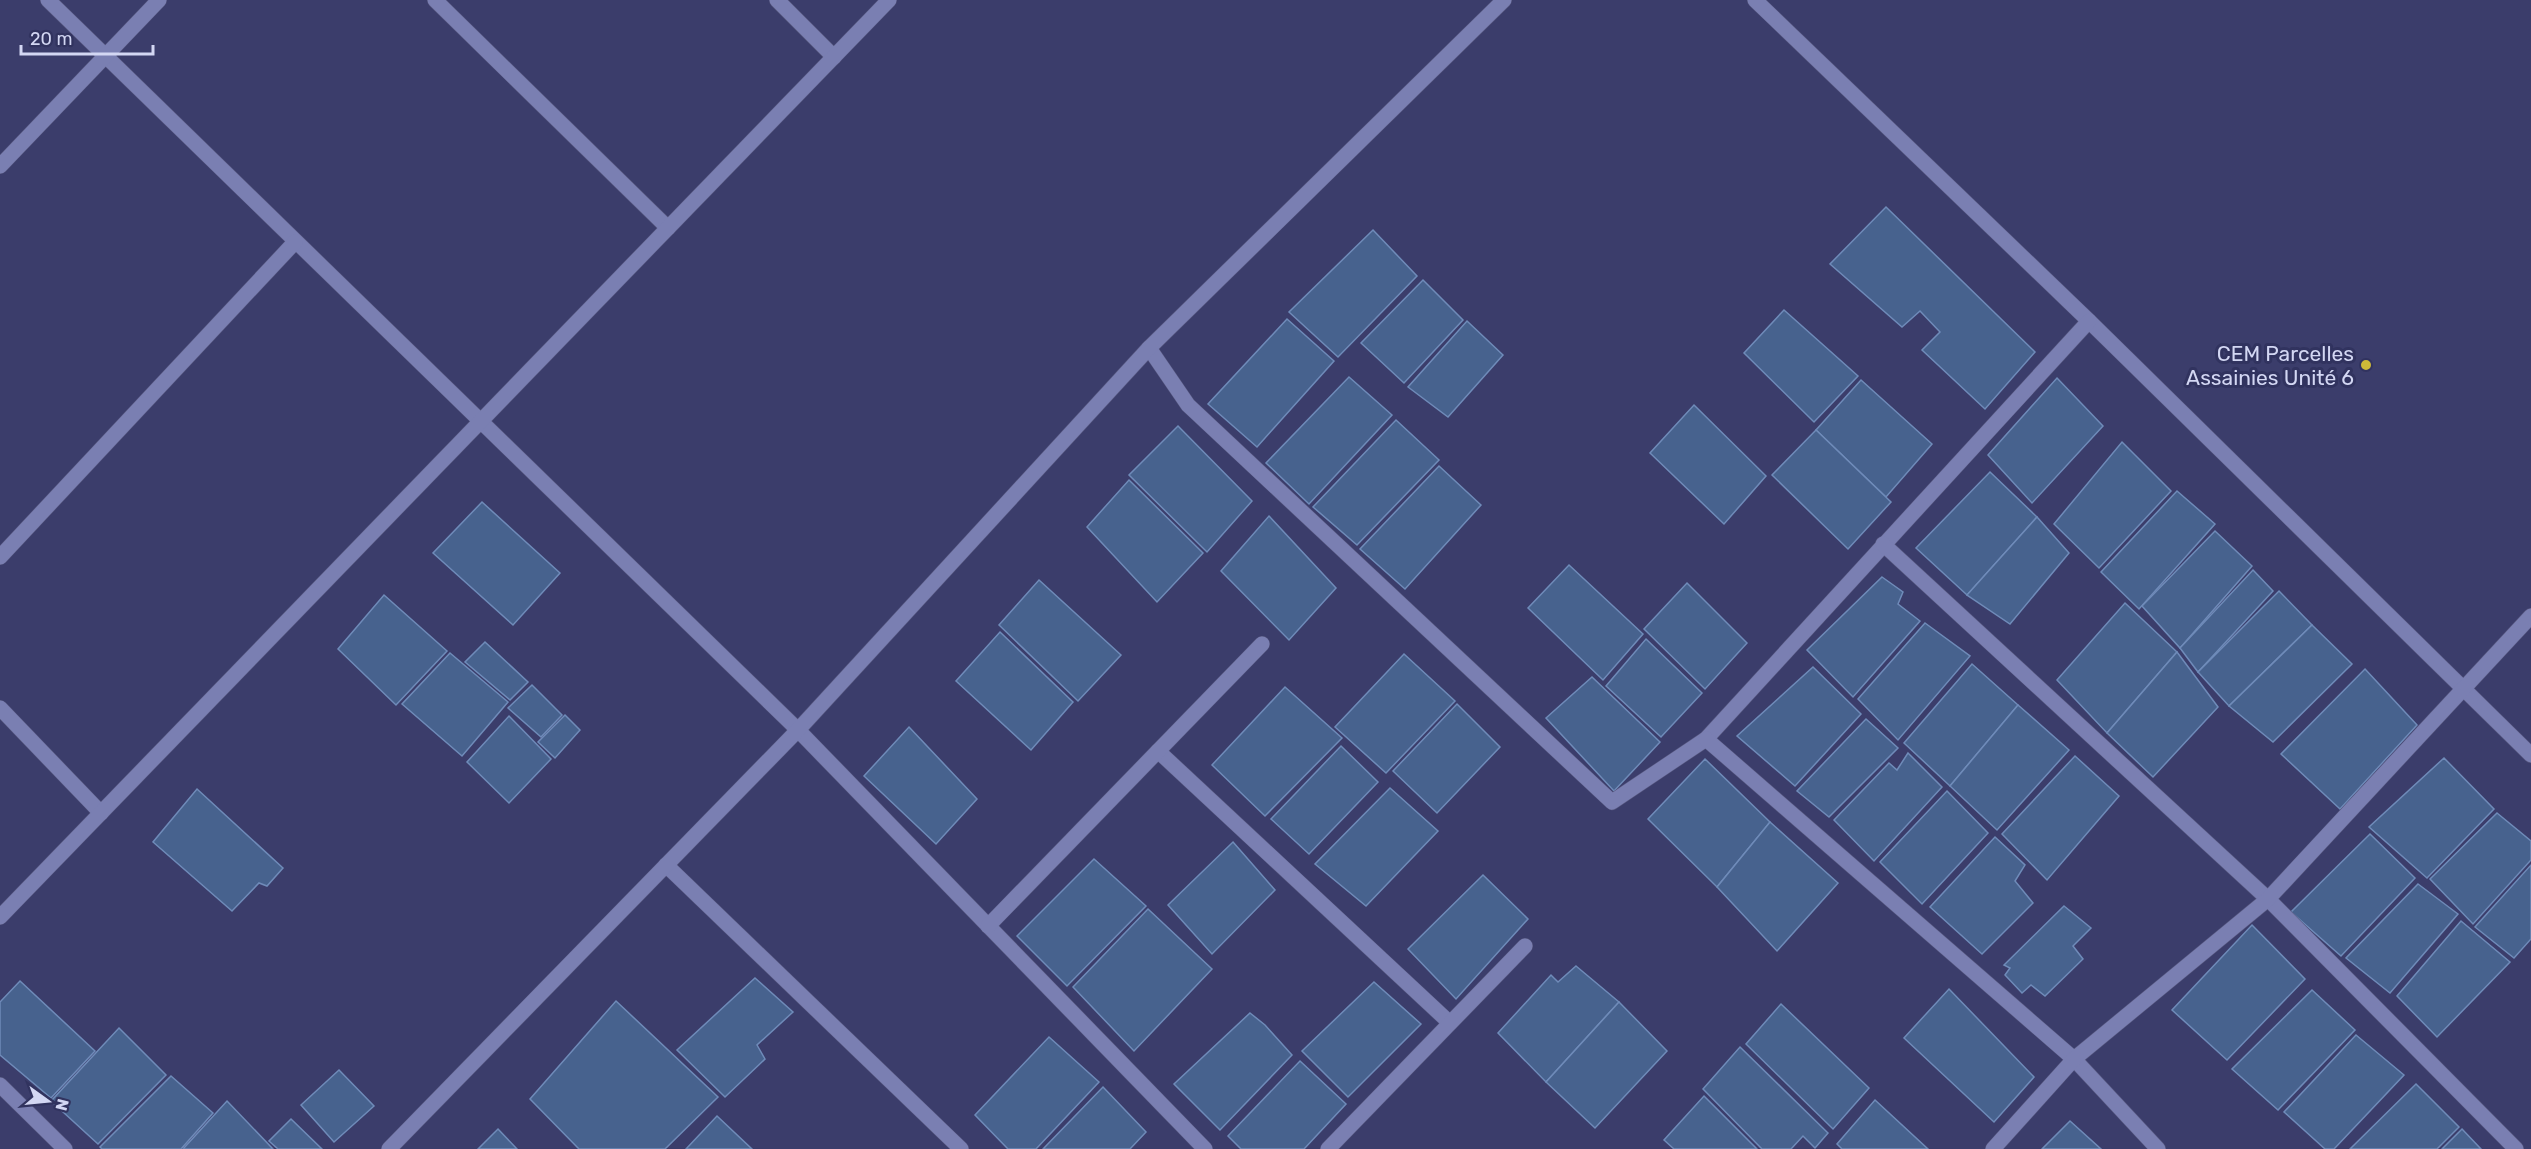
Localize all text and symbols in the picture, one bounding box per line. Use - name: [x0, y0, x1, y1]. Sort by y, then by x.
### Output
- scale bar: [21, 18, 153, 56]
- text: 20 m: [30, 28, 72, 50]
- place label: CEM Parcelles Assainies Unité 6: [2186, 341, 2354, 390]
- marker: CEM Parcelles Assainies Unité 6: [2359, 358, 2373, 372]
- north arrow: [18, 1071, 78, 1131]
- text: N: [51, 1097, 73, 1113]

